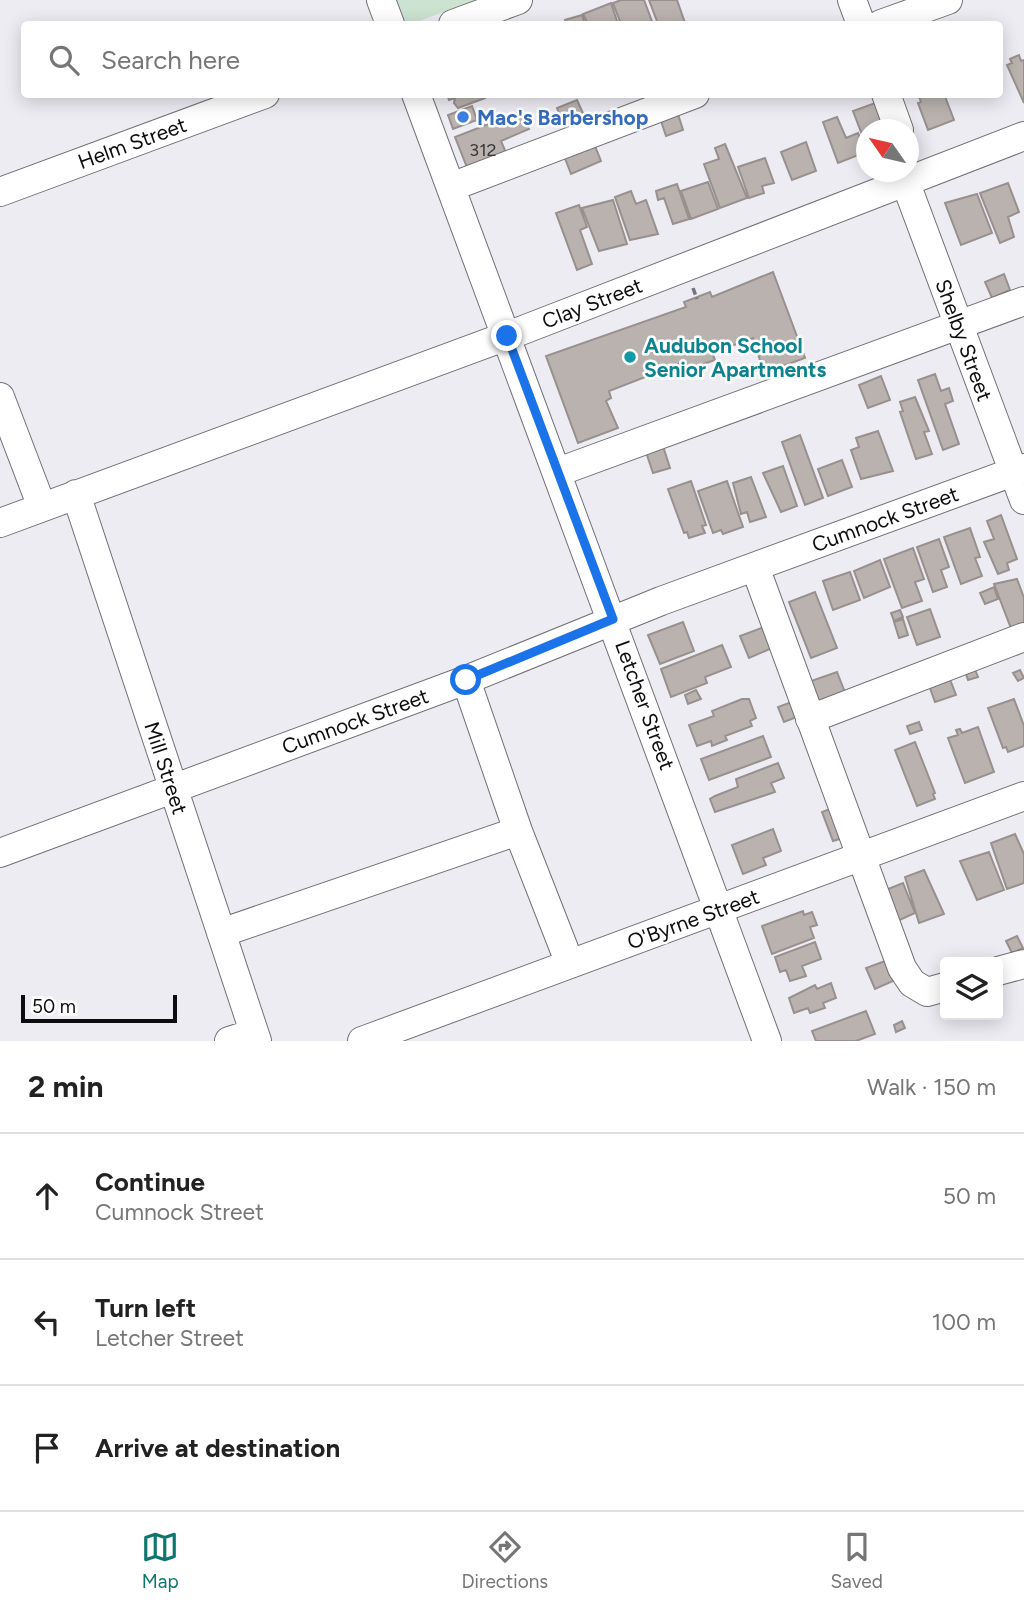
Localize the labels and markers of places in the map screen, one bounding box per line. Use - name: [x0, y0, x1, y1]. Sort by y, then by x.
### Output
- place label: Mac's Barbershop: [477, 105, 648, 130]
- marker: Mac's Barbershop: [455, 109, 471, 125]
- place label: Audubon School Senior Apartments: [644, 333, 826, 382]
- marker: Audubon School Senior Apartments: [622, 349, 638, 365]

